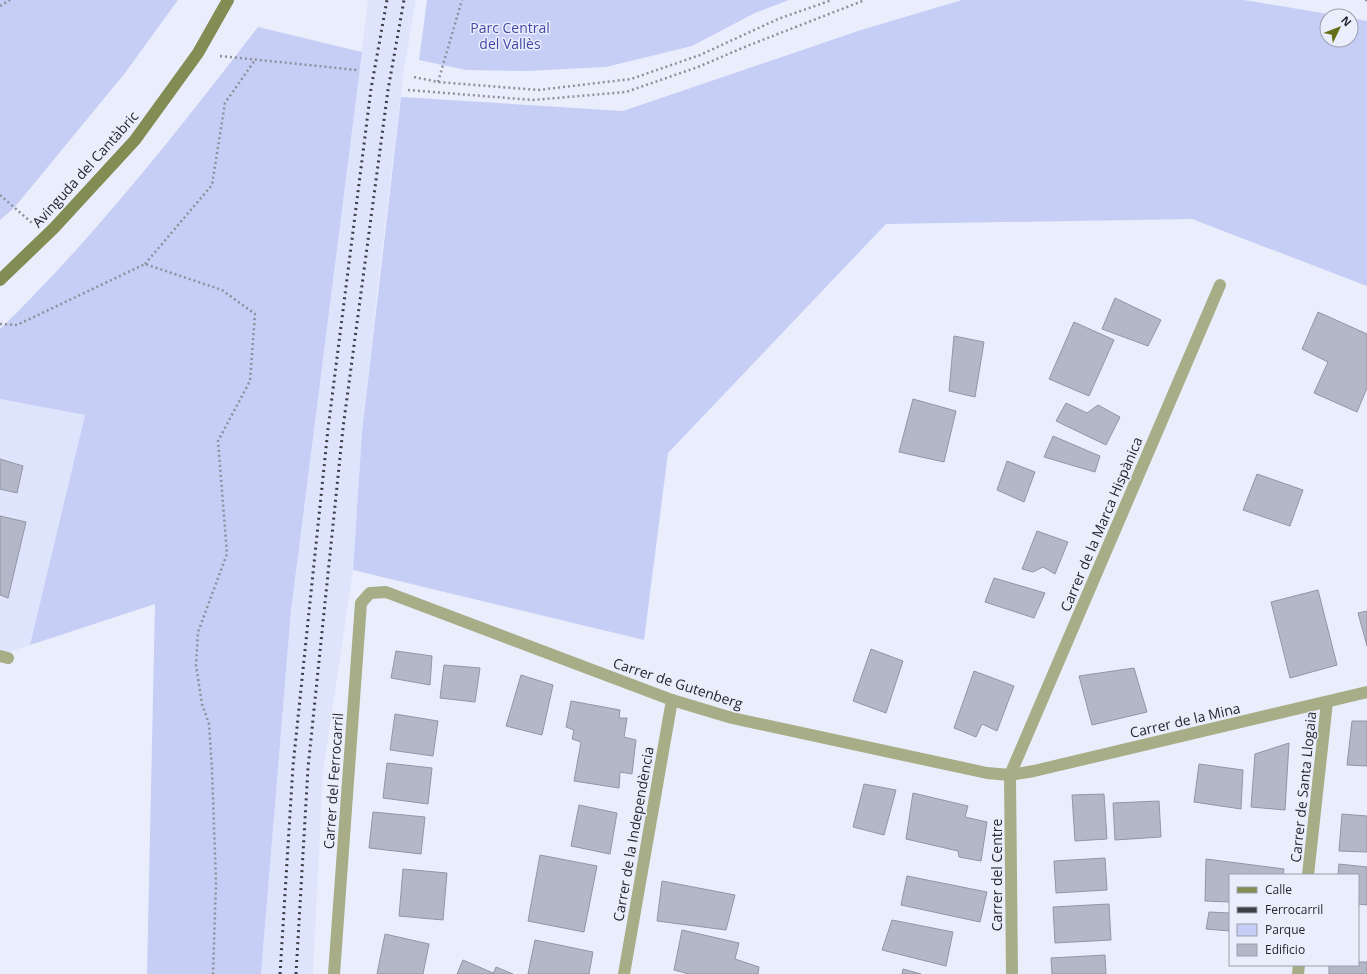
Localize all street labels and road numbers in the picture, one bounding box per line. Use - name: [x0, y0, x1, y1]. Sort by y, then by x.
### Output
- street label: Avinguda del Cantàbric: [28, 107, 143, 231]
- street label: Carrer de la Marca Hispànica: [1056, 434, 1146, 614]
- street label: Carrer de Gutenberg: [611, 653, 746, 713]
- street label: Carrer de la Mina: [1128, 698, 1242, 742]
- street label: Carrer de Santa Llogaia: [1286, 711, 1320, 863]
- street label: Carrer del Ferrocarril: [319, 712, 347, 850]
- street label: Carrer de la Independència: [608, 745, 658, 923]
- street label: Carrer del Centre: [987, 819, 1006, 931]

